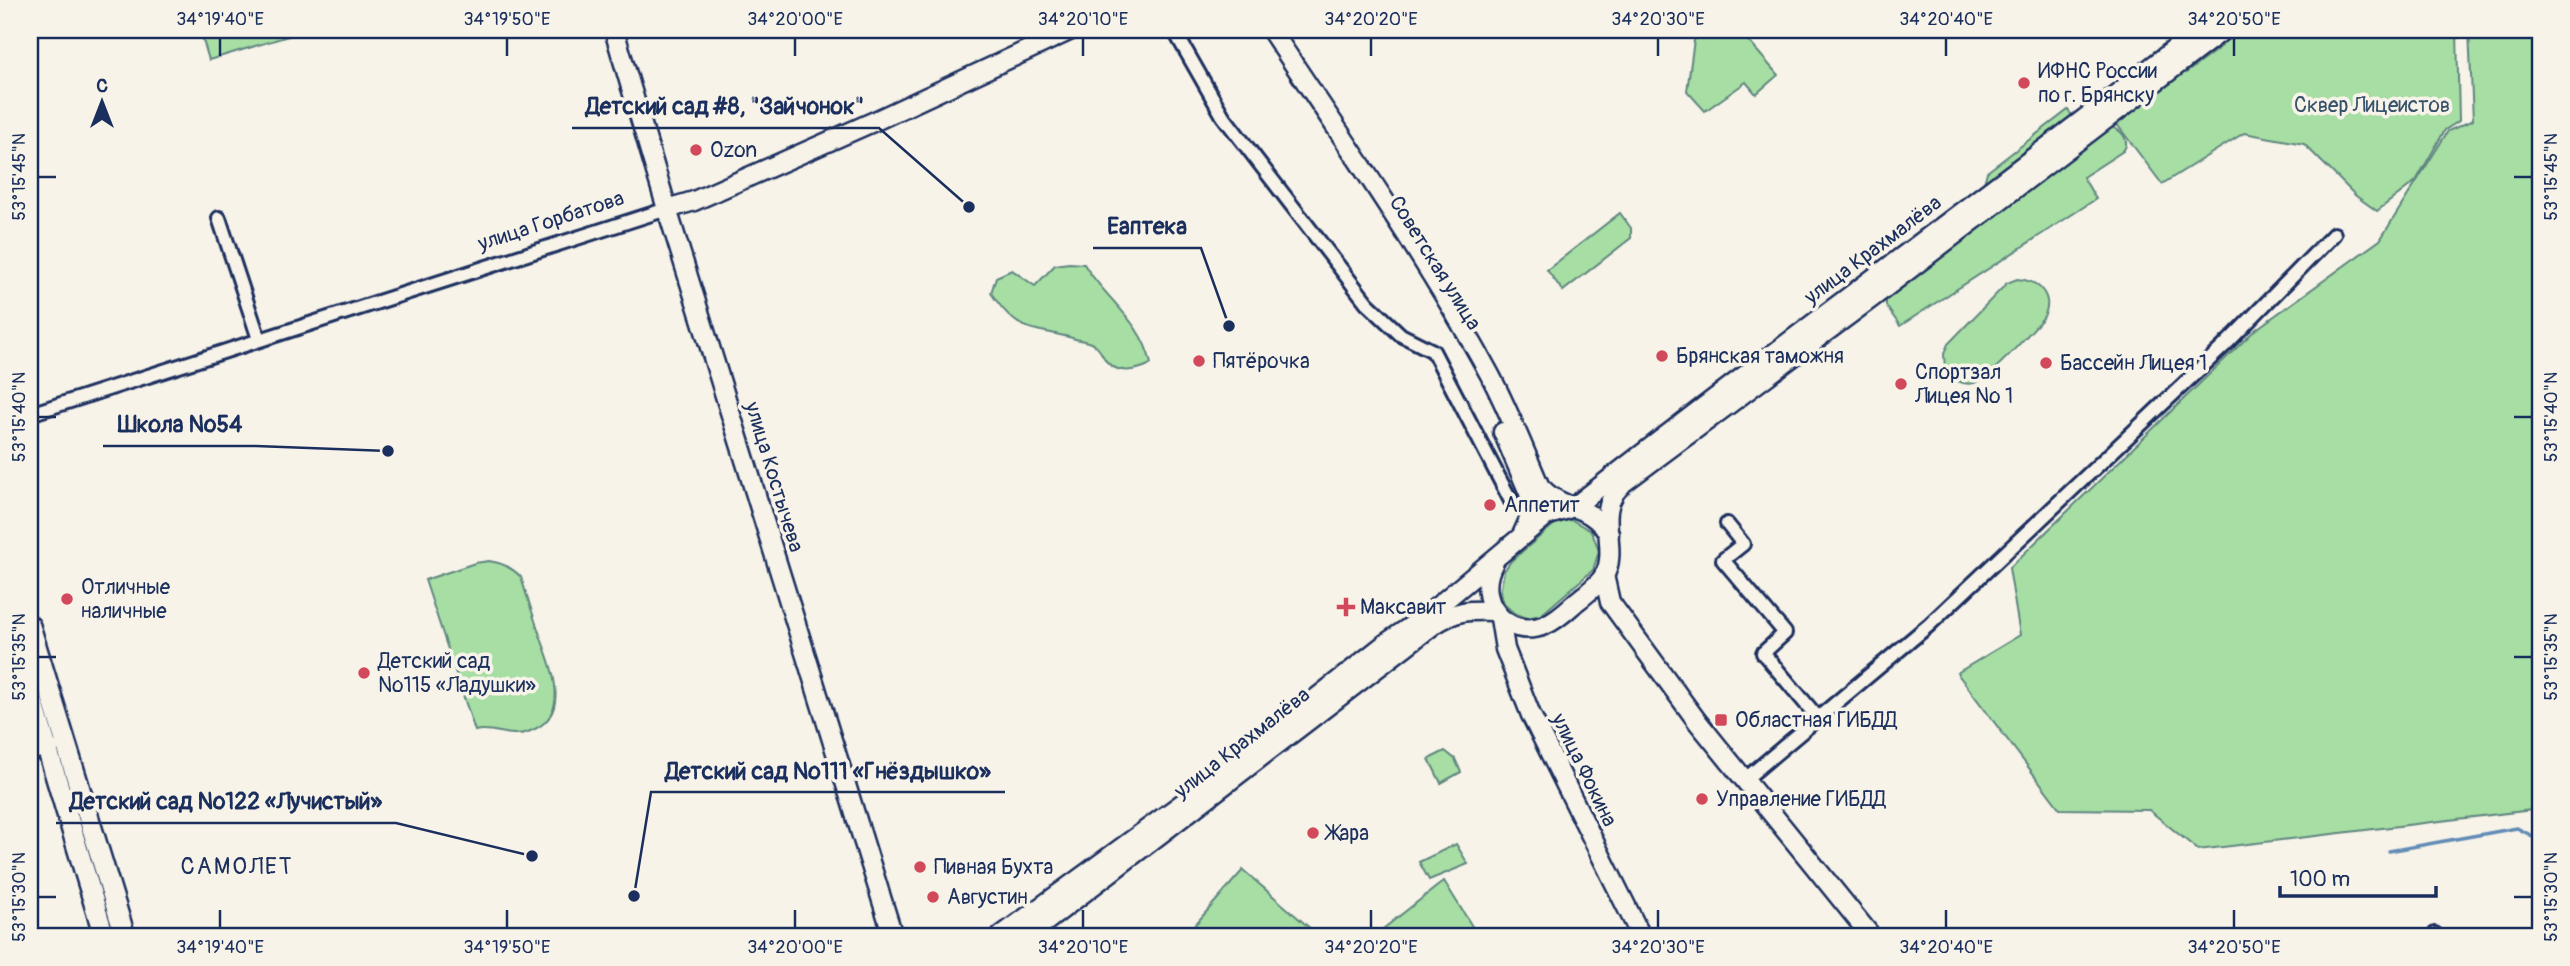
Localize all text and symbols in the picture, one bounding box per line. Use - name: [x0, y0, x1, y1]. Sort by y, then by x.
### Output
- text: 34°19'40"E: [176, 8, 264, 31]
- text: 34°19'50"E: [464, 8, 550, 31]
- text: 34°20'00"E: [747, 8, 843, 31]
- text: 34°20'10"E: [1038, 8, 1128, 31]
- text: 34°20'20"E: [1324, 8, 1418, 31]
- text: 34°20'30"E: [1611, 8, 1705, 31]
- text: 34°20'40"E: [1899, 8, 1993, 31]
- text: 34°20'50"E: [2187, 8, 2281, 31]
- place label: ИФНС России по г. Брянску: [2038, 58, 2157, 109]
- north arrow: [66, 66, 136, 136]
- text: С: [96, 74, 108, 98]
- marker: ИФНС России по г. Брянску: [2016, 75, 2032, 91]
- callout: Детский сад #8, "Зайчонок": [572, 84, 879, 128]
- text: Детский сад #8, "Зайчонок": [584, 92, 864, 121]
- park label: Сквер Лицеистов: [2294, 92, 2450, 119]
- text: 53°15'45"N: [8, 133, 31, 221]
- text: 53°15'45"N: [2540, 133, 2563, 221]
- place label: Ozon: [710, 137, 757, 164]
- marker: Ozon: [688, 142, 704, 158]
- street label: улица Горбатова: [474, 185, 627, 258]
- street label: улица Крахмалёва: [1798, 190, 1947, 311]
- street label: Советская улица: [1383, 191, 1487, 335]
- callout: Еаптека: [1093, 204, 1201, 248]
- text: Еаптека: [1107, 212, 1187, 241]
- place label: Брянская таможня: [1676, 343, 1844, 370]
- place label: Пятёрочка: [1213, 348, 1310, 375]
- marker: Брянская таможня: [1654, 348, 1670, 364]
- place label: Бассейн Лицея 1: [2060, 350, 2207, 377]
- marker: Пятёрочка: [1191, 353, 1207, 369]
- marker: Бассейн Лицея 1: [2038, 355, 2054, 371]
- place label: Спортзал Лицея № 1: [1914, 359, 2013, 410]
- text: 53°15'40"N: [8, 372, 31, 462]
- text: 53°15'40"N: [2540, 372, 2563, 462]
- marker: Спортзал Лицея № 1: [1893, 376, 1909, 392]
- street label: улица Костычева: [738, 398, 810, 555]
- callout: Школа №54: [103, 402, 256, 446]
- text: Школа №54: [117, 410, 243, 439]
- place label: Аппетит: [1504, 492, 1580, 519]
- marker: Аппетит: [1482, 497, 1498, 513]
- place label: Отличные наличные: [81, 574, 171, 625]
- marker: Отличные наличные: [59, 591, 75, 607]
- place label: Максавит: [1360, 594, 1447, 621]
- marker: Максавит: [1338, 599, 1354, 615]
- text: 53°15'35"N: [8, 613, 31, 701]
- text: 53°15'35"N: [2540, 613, 2563, 701]
- place label: Детский сад №115 «Ладушки»: [377, 648, 536, 699]
- marker: Детский сад №115 «Ладушки»: [356, 665, 372, 681]
- street label: улица Крахмалёва: [1168, 682, 1315, 805]
- place label: Областная ГИБДД: [1735, 707, 1897, 734]
- street label: улица Фокина: [1545, 708, 1623, 831]
- marker: Областная ГИБДД: [1713, 712, 1729, 728]
- callout: Детский сад №111 «Гнёздышко»: [651, 748, 1005, 792]
- text: Детский сад №111 «Гнёздышко»: [663, 757, 991, 786]
- callout: Детский сад №122 «Лучистый»: [56, 779, 396, 823]
- place label: Управление ГИБДД: [1716, 786, 1886, 813]
- text: Детский сад №122 «Лучистый»: [68, 787, 383, 816]
- marker: Управление ГИБДД: [1694, 791, 1710, 807]
- place label: Жара: [1324, 820, 1369, 847]
- marker: Жара: [1305, 825, 1321, 841]
- text: 53°15'30"N: [8, 852, 31, 942]
- district label: САМОЛЕТ: [181, 852, 293, 881]
- text: 53°15'30"N: [2540, 852, 2563, 942]
- place label: Пивная Бухта: [934, 854, 1053, 881]
- scale bar: [2280, 854, 2435, 898]
- marker: Пивная Бухта: [912, 859, 928, 875]
- text: 100 m: [2290, 866, 2350, 893]
- place label: Августин: [947, 884, 1028, 911]
- marker: Августин: [925, 889, 941, 905]
- text: 34°19'40"E: [176, 936, 264, 959]
- text: 34°19'50"E: [464, 936, 550, 959]
- text: 34°20'00"E: [747, 936, 843, 959]
- text: 34°20'10"E: [1038, 936, 1128, 959]
- text: 34°20'20"E: [1324, 936, 1418, 959]
- text: 34°20'30"E: [1611, 936, 1705, 959]
- text: 34°20'40"E: [1899, 936, 1993, 959]
- text: 34°20'50"E: [2187, 936, 2281, 959]

